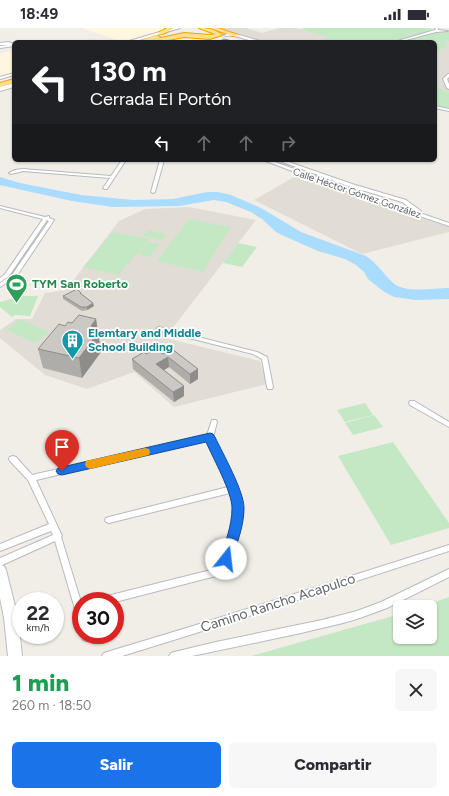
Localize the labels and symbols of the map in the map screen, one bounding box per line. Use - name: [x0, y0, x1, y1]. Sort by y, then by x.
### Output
- street label: Calle Héctor Gómez González: [291, 165, 423, 221]
- sports icon: TYM San Roberto: [4, 271, 30, 304]
- place label: TYM San Roberto: [32, 277, 128, 291]
- place label: Elemtary and Middle School Building: [88, 326, 201, 354]
- building icon: Elemtary and Middle School Building: [59, 327, 85, 360]
- pin: [45, 430, 79, 471]
- position arrow: [205, 538, 247, 580]
- street label: Camino Rancho Acapulco: [199, 570, 357, 636]
- speed limit sign: 30: [72, 592, 124, 644]

